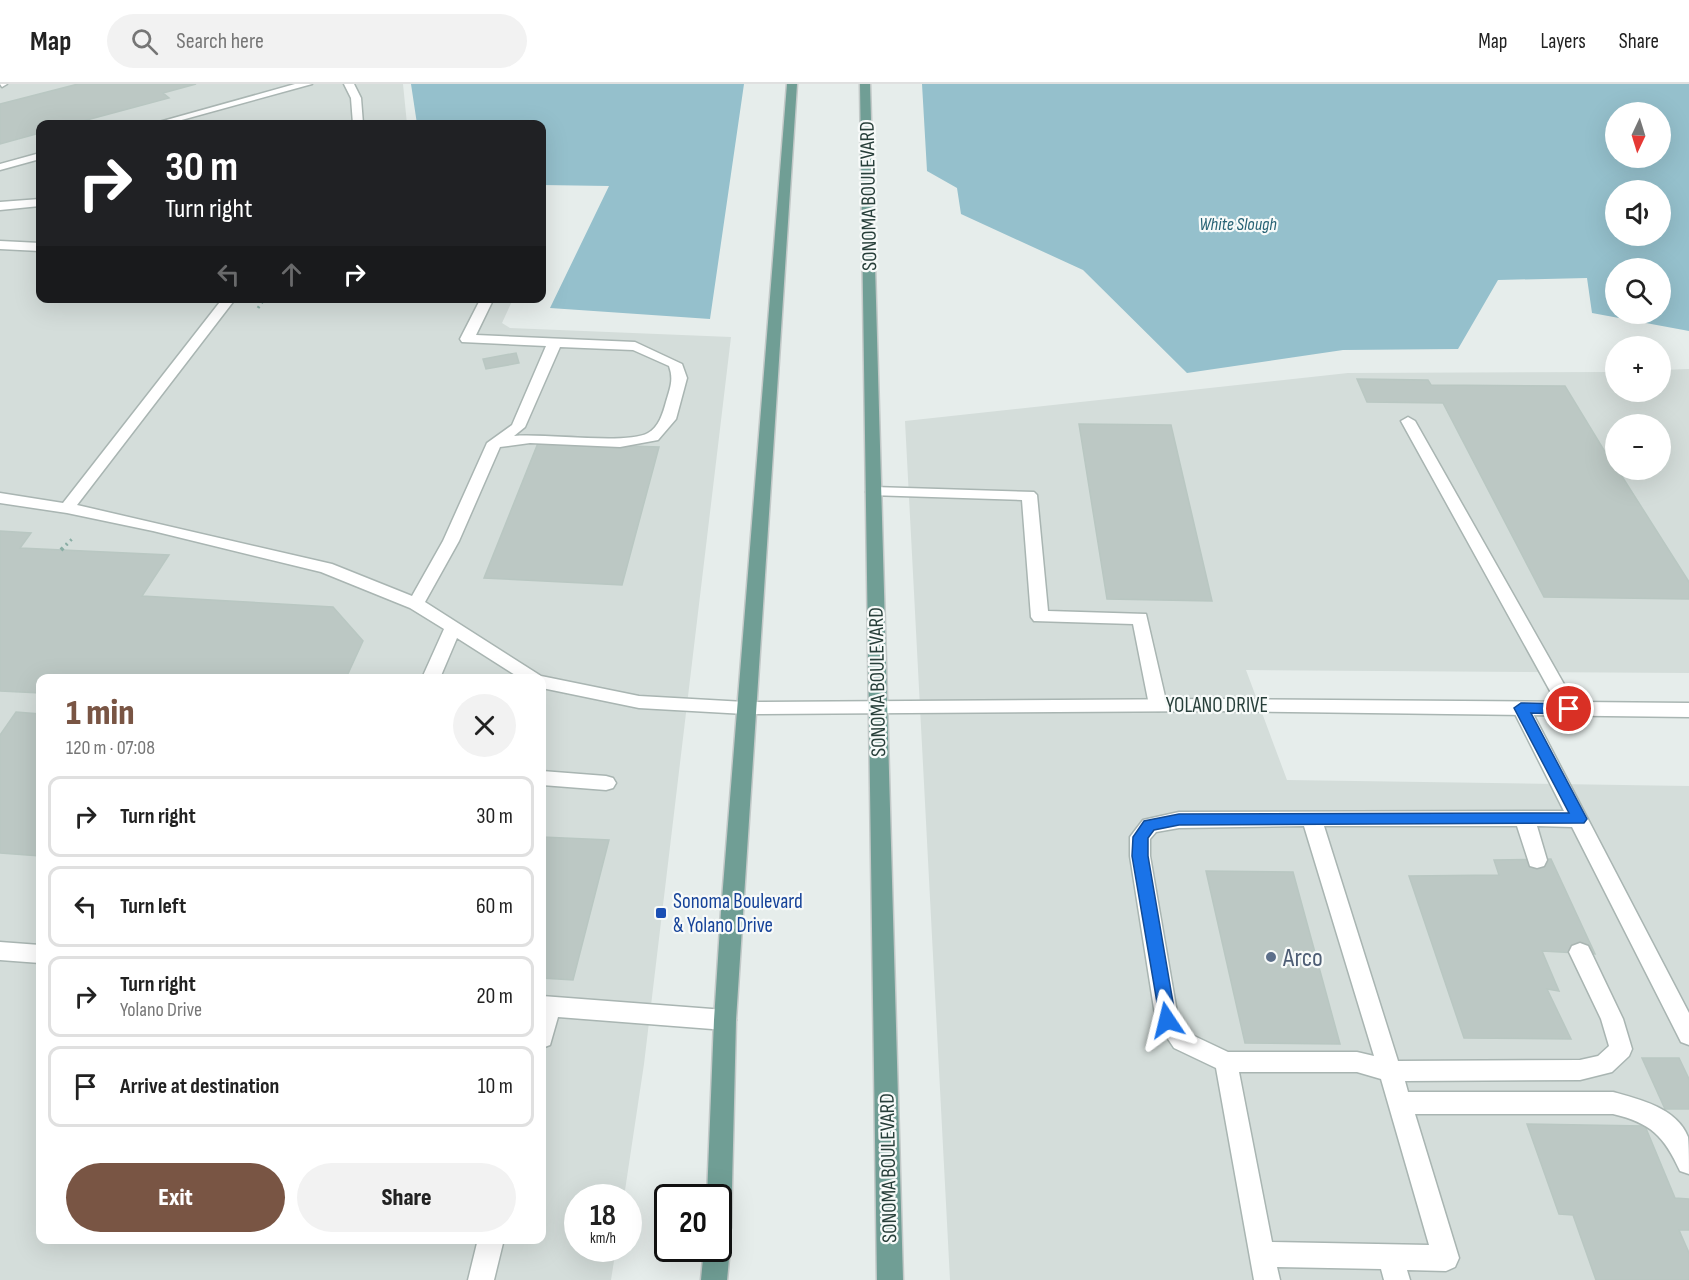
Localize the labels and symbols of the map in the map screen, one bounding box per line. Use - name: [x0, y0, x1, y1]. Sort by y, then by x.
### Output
- north arrow: [1605, 102, 1671, 168]
- street label: SONOMA BOULEVARD: [855, 121, 882, 271]
- water label: White Slough: [1199, 214, 1277, 235]
- street label: SONOMA BOULEVARD: [864, 607, 891, 757]
- pin: [1543, 683, 1594, 734]
- street label: YOLANO DRIVE: [1166, 693, 1268, 718]
- place label: Sonoma Boulevard & Yolano Drive: [673, 889, 803, 938]
- marker: Sonoma Boulevard & Yolano Drive: [654, 906, 668, 920]
- place label: Arco: [1282, 943, 1323, 974]
- marker: Arco: [1264, 950, 1278, 964]
- position arrow: [1135, 988, 1199, 1052]
- street label: SONOMA BOULEVARD: [875, 1093, 902, 1243]
- speed limit sign: 20: [654, 1184, 732, 1262]

